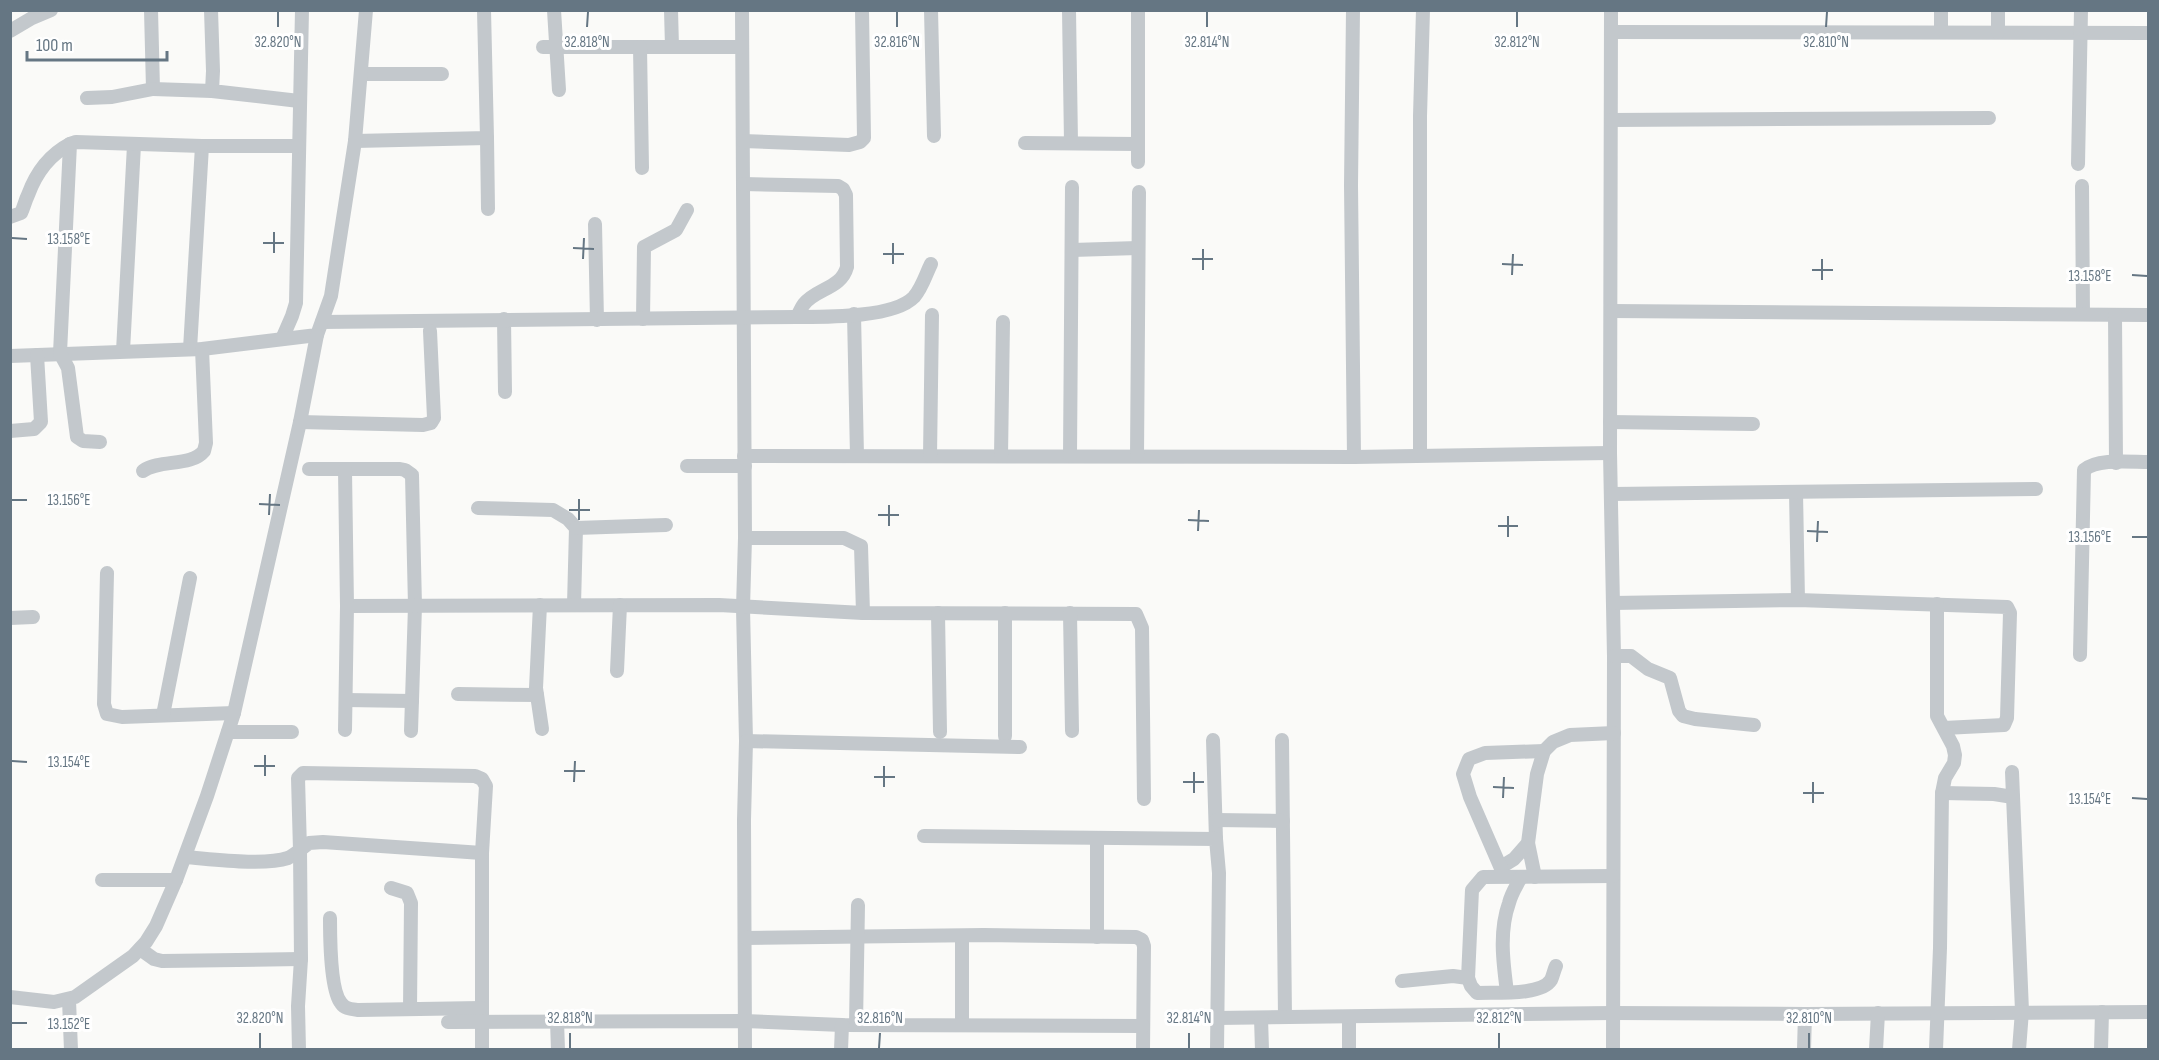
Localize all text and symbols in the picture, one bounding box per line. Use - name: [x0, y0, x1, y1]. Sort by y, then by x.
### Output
- scale bar: [27, 24, 166, 62]
- text: 32.820°N: [254, 33, 302, 52]
- text: 32.818°N: [564, 33, 610, 52]
- text: 32.816°N: [874, 33, 920, 52]
- text: 32.814°N: [1185, 33, 1229, 52]
- text: 32.812°N: [1494, 33, 1540, 52]
- text: 32.810°N: [1803, 33, 1849, 52]
- text: 100 m: [36, 35, 73, 56]
- text: 13.158°E: [48, 230, 90, 249]
- text: 13.158°E: [2069, 267, 2111, 286]
- text: 13.156°E: [48, 491, 90, 510]
- text: 13.156°E: [2069, 528, 2111, 547]
- text: 13.154°E: [48, 753, 90, 772]
- text: 13.154°E: [2069, 790, 2111, 809]
- text: 32.820°N: [236, 1009, 284, 1028]
- text: 32.818°N: [547, 1009, 593, 1028]
- text: 32.816°N: [857, 1009, 903, 1028]
- text: 32.814°N: [1167, 1009, 1211, 1028]
- text: 32.812°N: [1476, 1009, 1522, 1028]
- text: 32.810°N: [1786, 1009, 1832, 1028]
- text: 13.152°E: [48, 1015, 90, 1034]

